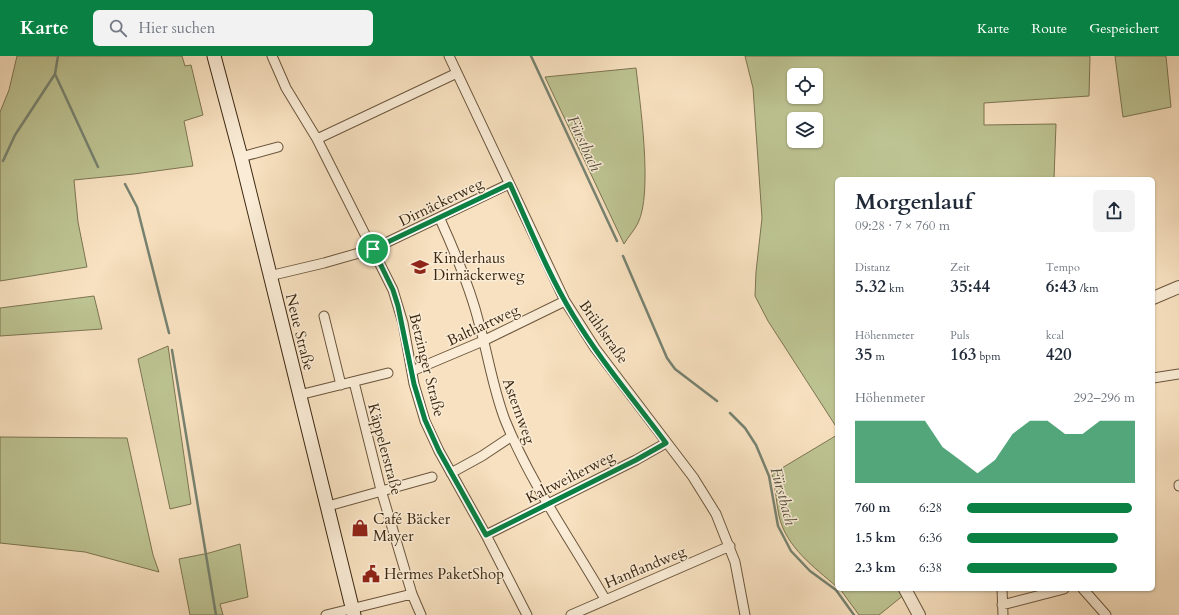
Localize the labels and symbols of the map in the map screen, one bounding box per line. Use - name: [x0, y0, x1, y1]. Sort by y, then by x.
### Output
- water label: Fürstbach: [562, 112, 607, 175]
- street label: Dirnäckerweg: [396, 173, 487, 231]
- pin: [356, 232, 390, 266]
- place label: Kinderhaus Dirnäckerweg: [433, 248, 525, 285]
- school or university icon: Kinderhaus Dirnäckerweg: [410, 257, 430, 277]
- street label: Neue Straße: [281, 291, 319, 373]
- street label: Brühlstraße: [575, 296, 633, 368]
- street label: Balthartweg: [444, 299, 523, 350]
- street label: Betzinger Straße: [404, 311, 450, 419]
- street label: Asternweg: [498, 375, 540, 447]
- street label: Käppelerstraße: [363, 401, 407, 497]
- street label: Kaltweiherweg: [522, 446, 618, 508]
- water label: Fürstbach: [765, 465, 801, 528]
- place label: Café Bäcker Mayer: [373, 509, 451, 546]
- shop icon: Café Bäcker Mayer: [350, 518, 370, 538]
- street label: Hanflandweg: [601, 541, 689, 593]
- public building icon: Hermes PaketShop: [361, 564, 381, 584]
- place label: Hermes PaketShop: [384, 564, 504, 584]

